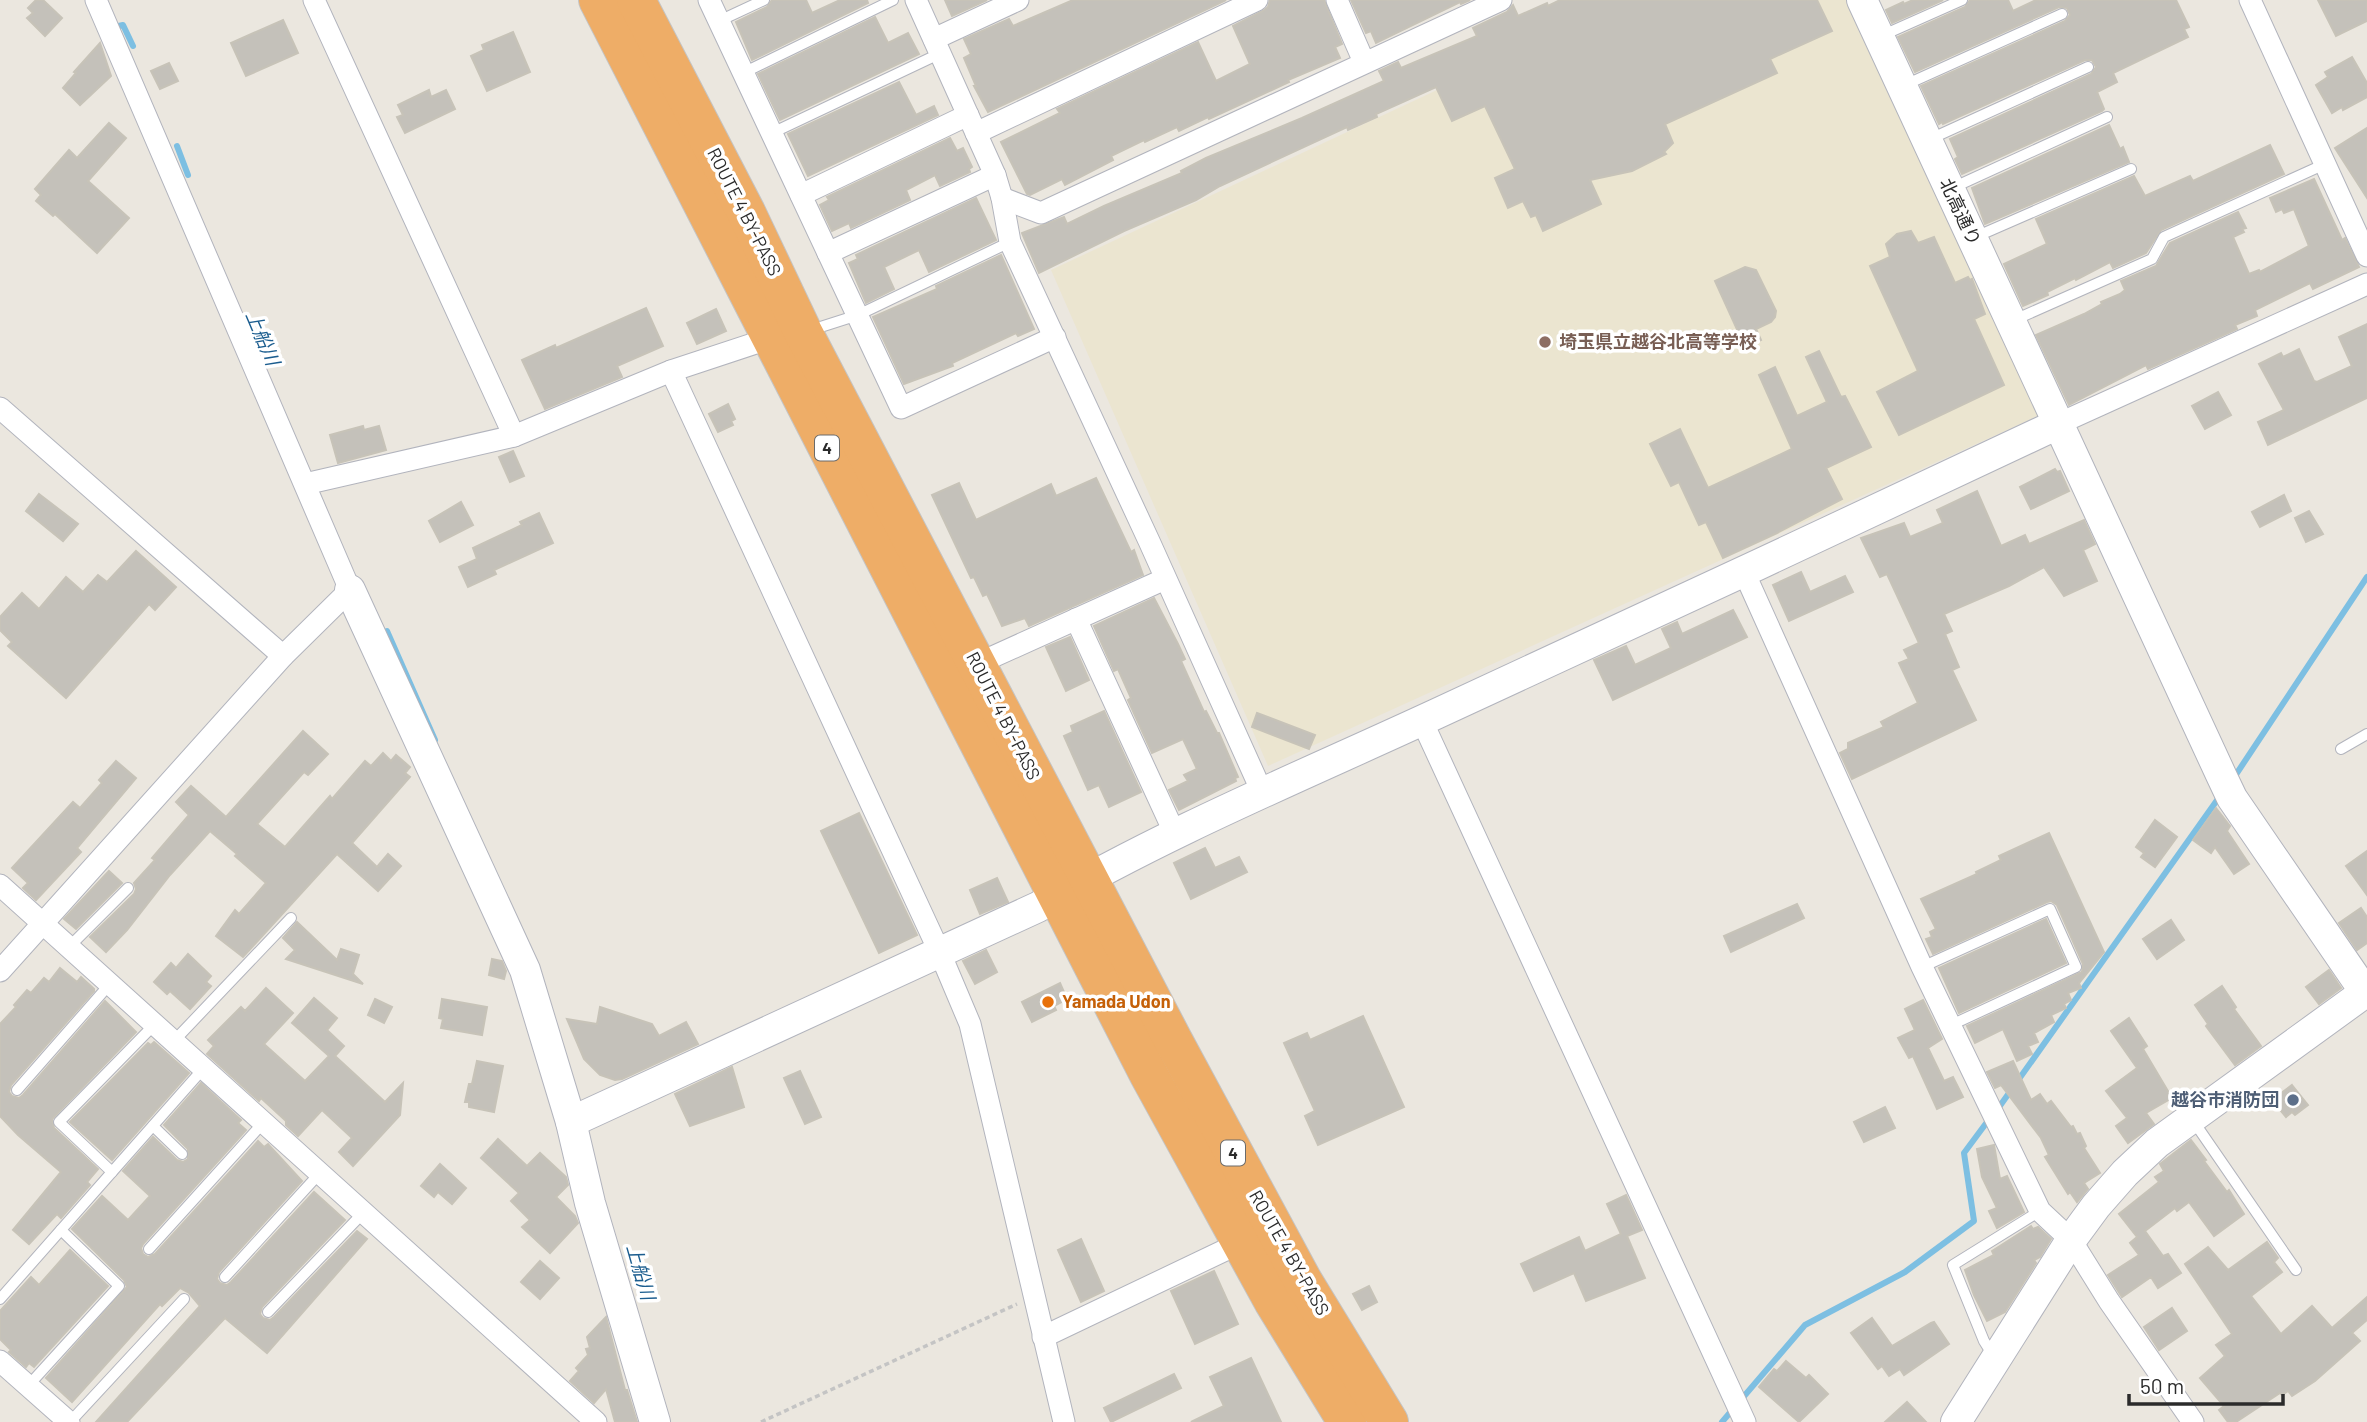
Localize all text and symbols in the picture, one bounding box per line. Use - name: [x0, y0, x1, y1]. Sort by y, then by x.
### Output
- street label: ROUTE 4 BY-PASS: [703, 144, 787, 279]
- street label: 北高通り: [1936, 174, 1986, 249]
- water label: 上船川: [242, 307, 286, 370]
- place label: 埼玉県立越谷北高等学校: [1559, 330, 1757, 352]
- marker: 埼玉県立越谷北高等学校: [1537, 334, 1553, 350]
- road number: 4: [815, 436, 839, 461]
- street label: ROUTE 4 BY-PASS: [962, 648, 1046, 783]
- place label: Yamada Udon: [1062, 990, 1171, 1012]
- marker: Yamada Udon: [1040, 994, 1056, 1010]
- place label: 越谷市消防団: [2171, 1088, 2279, 1110]
- marker: 越谷市消防団: [2285, 1092, 2301, 1108]
- road number: 4: [1221, 1140, 1245, 1166]
- street label: ROUTE 4 BY-PASS: [1245, 1186, 1335, 1319]
- water label: 上船川: [623, 1241, 661, 1304]
- scale bar: [2129, 1362, 2283, 1406]
- text: 50 m: [2140, 1373, 2184, 1398]

